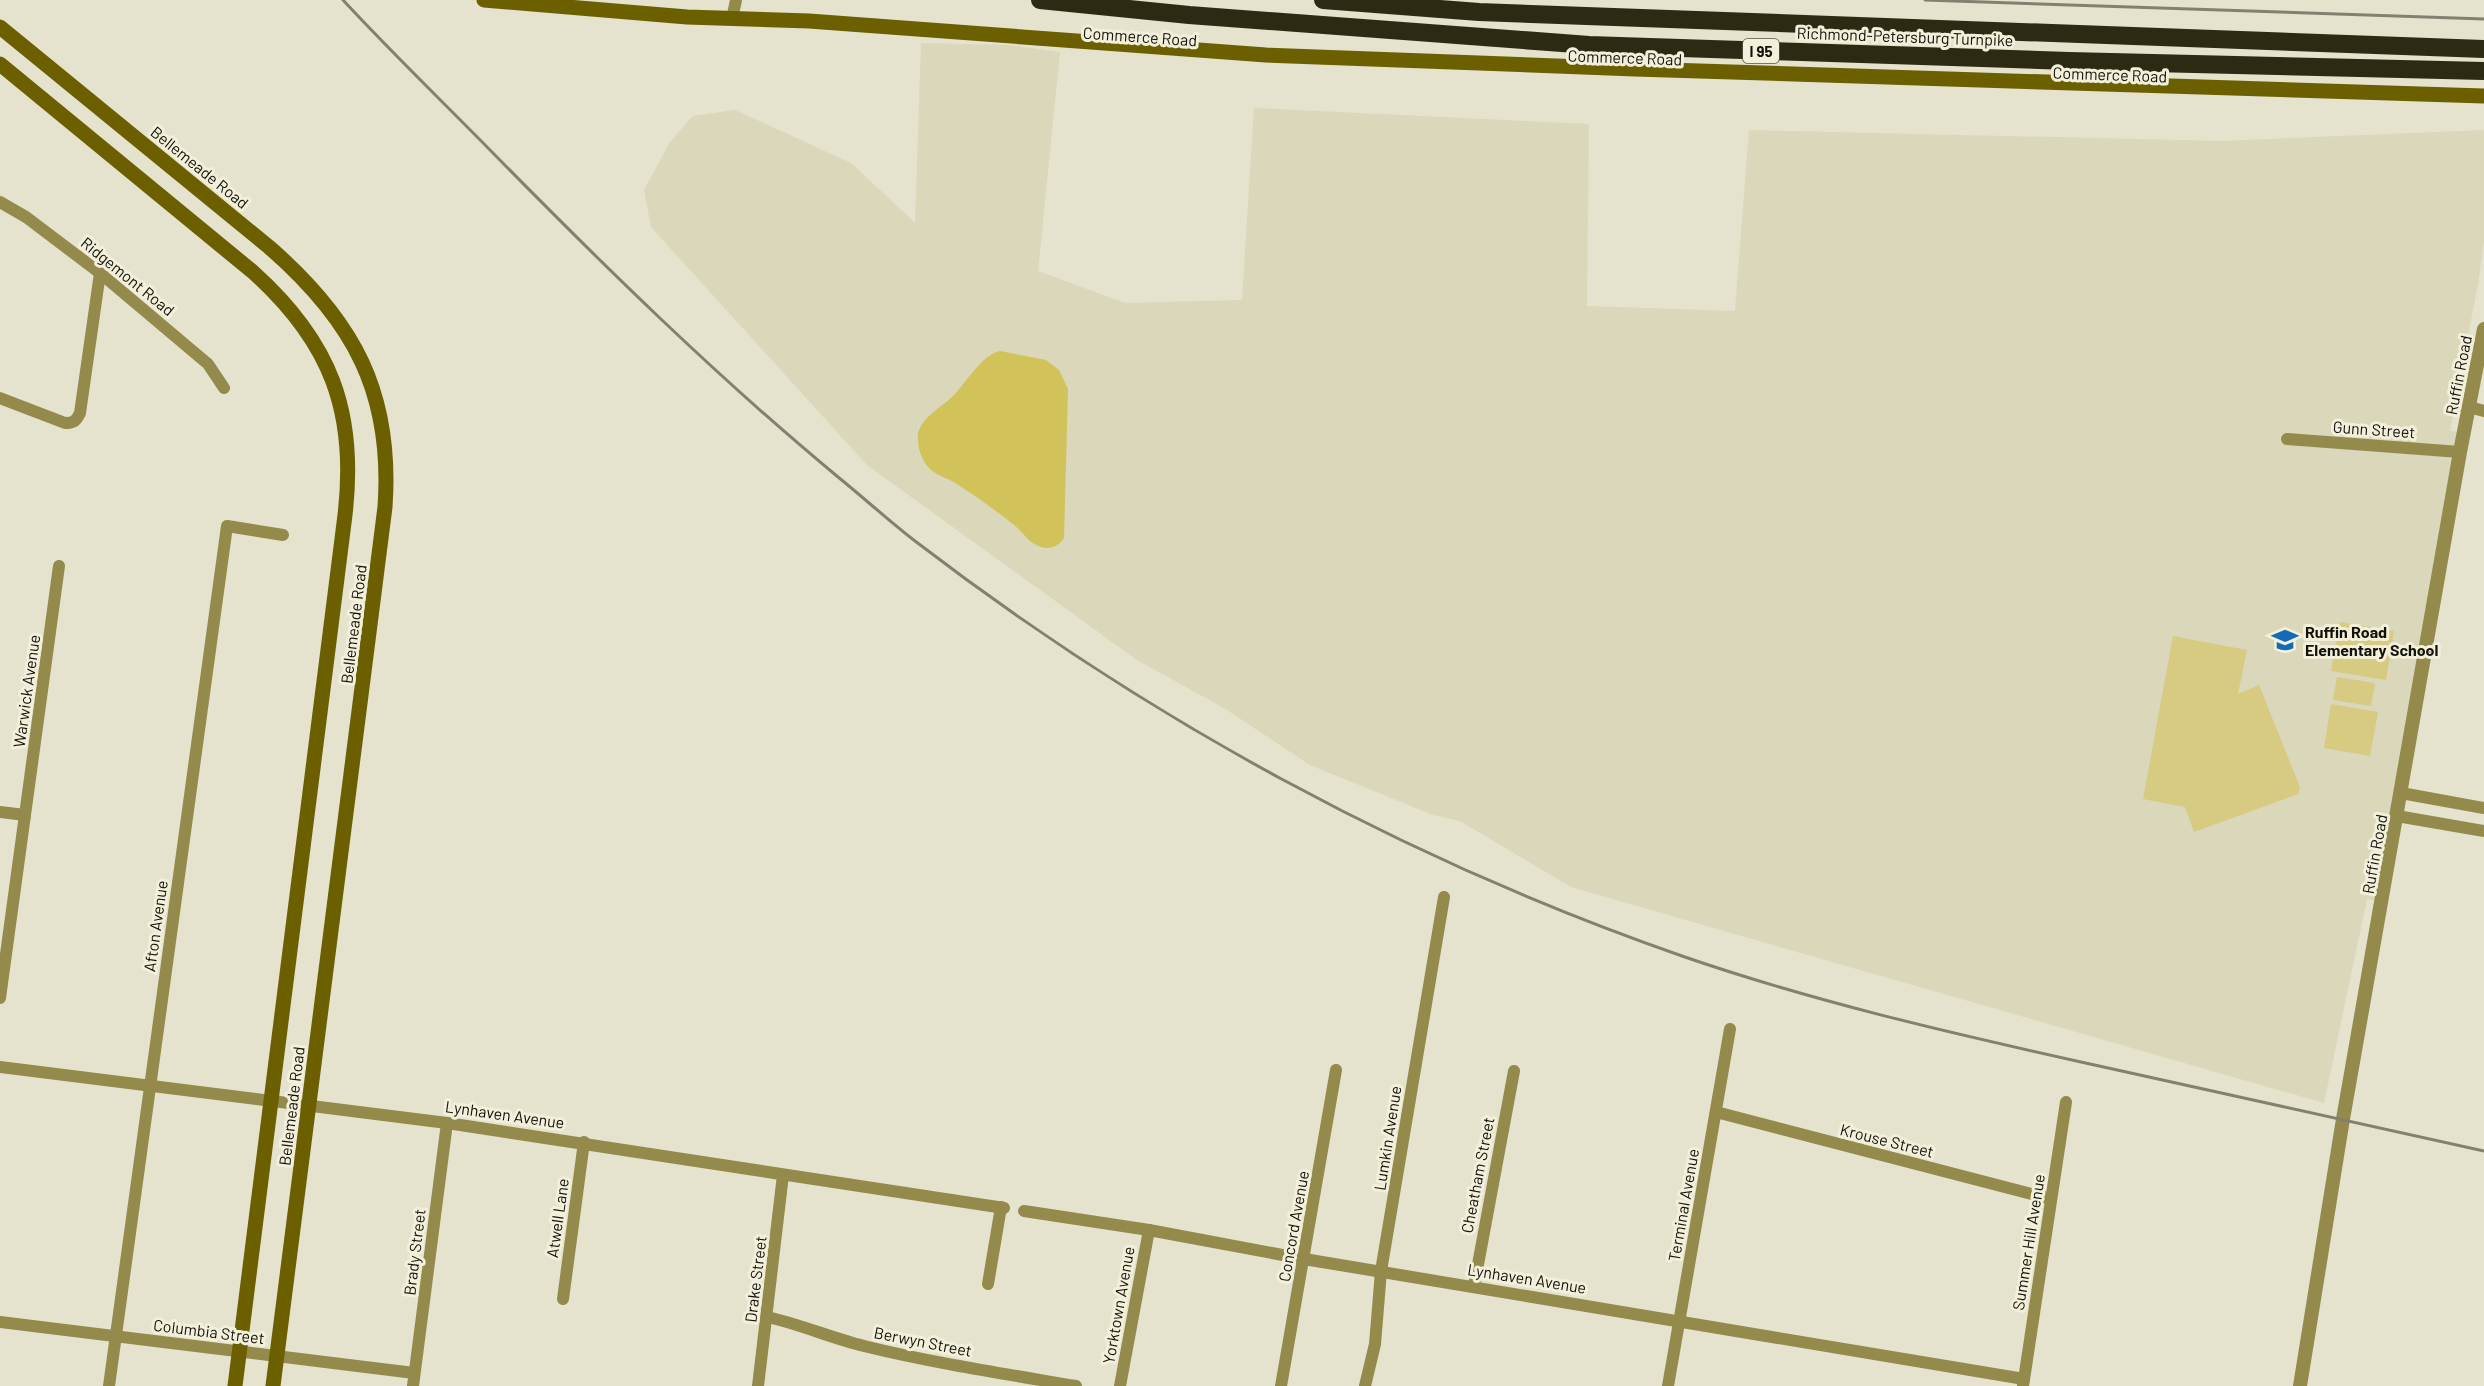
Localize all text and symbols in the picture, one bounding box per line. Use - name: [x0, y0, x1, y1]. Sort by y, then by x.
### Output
- street label: Commerce Road: [1082, 23, 1198, 49]
- street label: Richmond-Petersburg Turnpike: [1796, 23, 2014, 49]
- road number: I 95: [1743, 39, 1779, 63]
- street label: Commerce Road: [1567, 46, 1683, 68]
- street label: Commerce Road: [2052, 63, 2168, 85]
- street label: Bellemeade Road: [147, 122, 253, 212]
- street label: Ridgemont Road: [78, 233, 178, 319]
- street label: Ruffin Road: [2441, 334, 2475, 416]
- street label: Gunn Street: [2332, 417, 2416, 441]
- street label: Bellemeade Road: [336, 563, 370, 685]
- place label: Ruffin Road Elementary School: [2305, 622, 2439, 659]
- school or university icon: Ruffin Road Elementary School: [2270, 625, 2300, 655]
- street label: Warwick Avenue: [9, 633, 43, 749]
- street label: Ruffin Road: [2358, 813, 2390, 895]
- street label: Afton Avenue: [139, 879, 171, 973]
- street label: Bellemeade Road: [274, 1045, 308, 1167]
- street label: Lumkin Avenue: [1369, 1084, 1405, 1192]
- street label: Lynhaven Avenue: [444, 1096, 566, 1132]
- street label: Cheatham Street: [1456, 1116, 1498, 1234]
- street label: Krouse Street: [1838, 1119, 1936, 1161]
- street label: Terminal Avenue: [1664, 1147, 1702, 1263]
- street label: Concord Avenue: [1274, 1169, 1312, 1283]
- street label: Summer Hill Avenue: [2008, 1172, 2048, 1312]
- street label: Atwell Lane: [542, 1177, 572, 1259]
- street label: Brady Street: [399, 1208, 429, 1296]
- street label: Drake Street: [740, 1235, 770, 1323]
- street label: Yorktown Avenue: [1098, 1245, 1138, 1365]
- street label: Lynhaven Avenue: [1466, 1259, 1588, 1297]
- street label: Columbia Street: [152, 1315, 266, 1347]
- street label: Berwyn Street: [872, 1322, 974, 1360]

